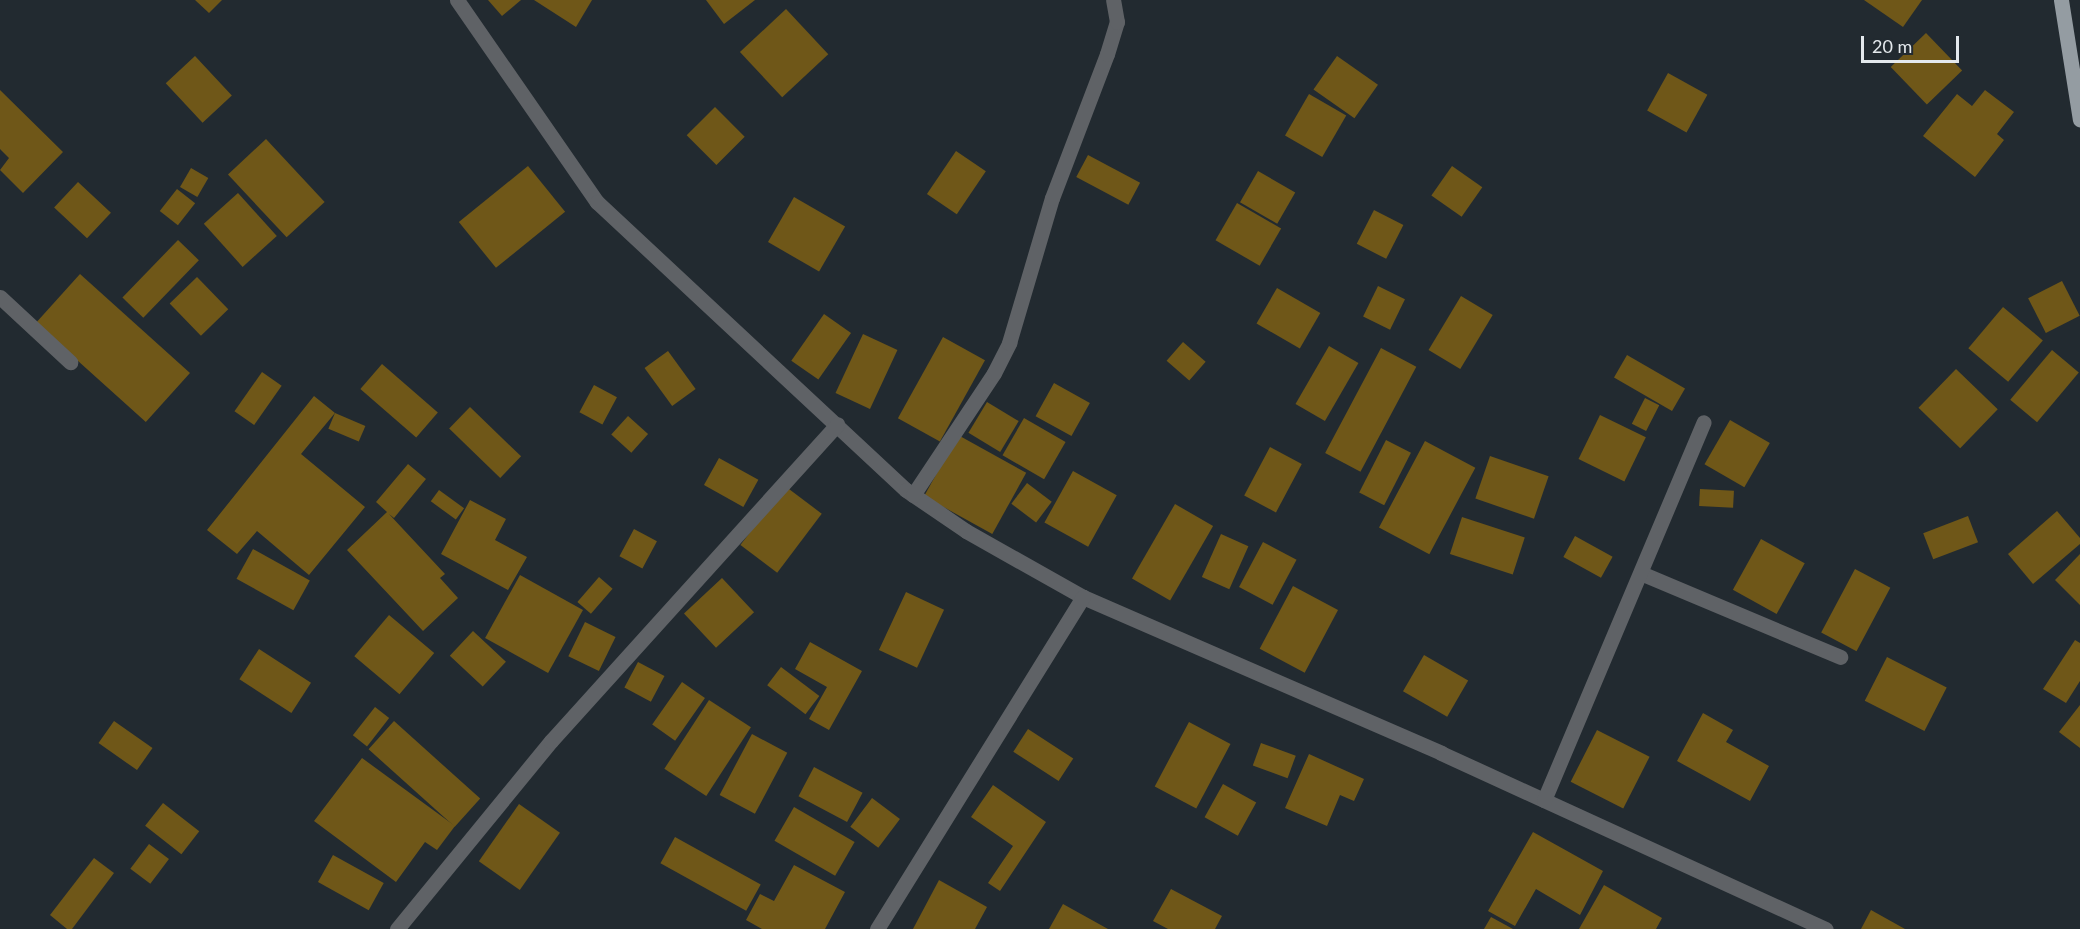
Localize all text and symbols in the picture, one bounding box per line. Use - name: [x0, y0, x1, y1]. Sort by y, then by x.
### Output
- scale bar: [1864, 24, 1962, 62]
- text: 20 m: [1872, 35, 1912, 57]

